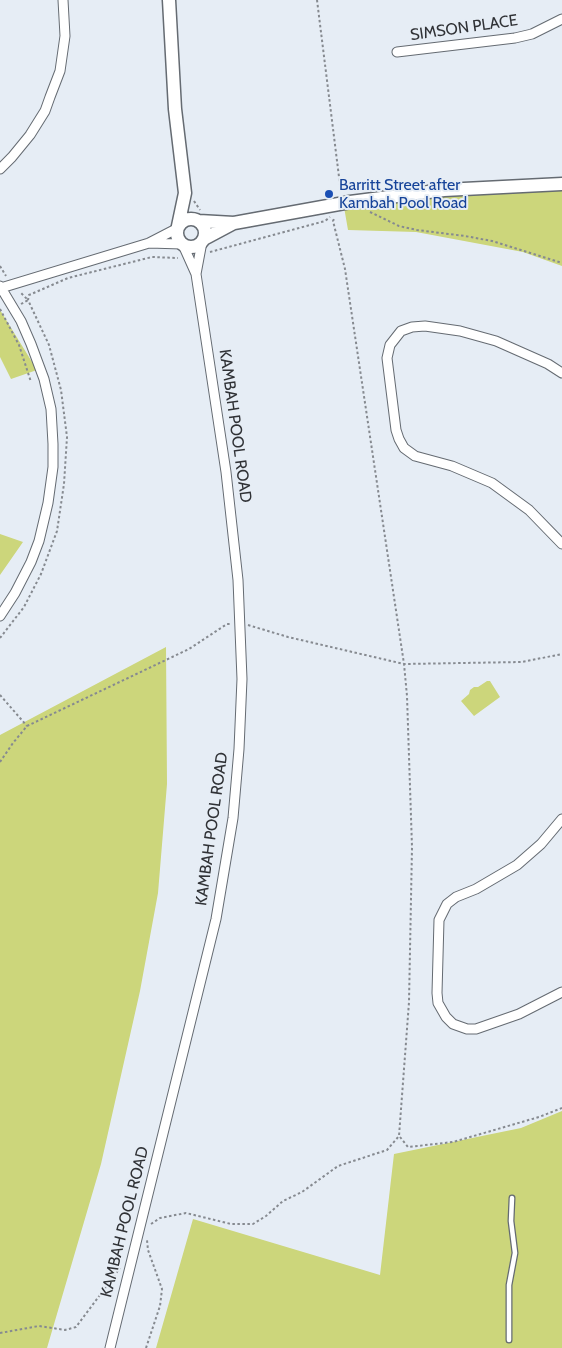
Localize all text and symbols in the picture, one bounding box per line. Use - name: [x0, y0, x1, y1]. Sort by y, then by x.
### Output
- street label: SIMSON PLACE: [409, 11, 519, 45]
- place label: Barritt Street after Kambah Pool Road: [339, 175, 467, 213]
- marker: Barritt Street after Kambah Pool Road: [323, 188, 335, 200]
- street label: KAMBAH POOL ROAD: [215, 348, 255, 504]
- street label: KAMBAH POOL ROAD: [192, 751, 232, 907]
- street label: KAMBAH POOL ROAD: [97, 1145, 153, 1299]

